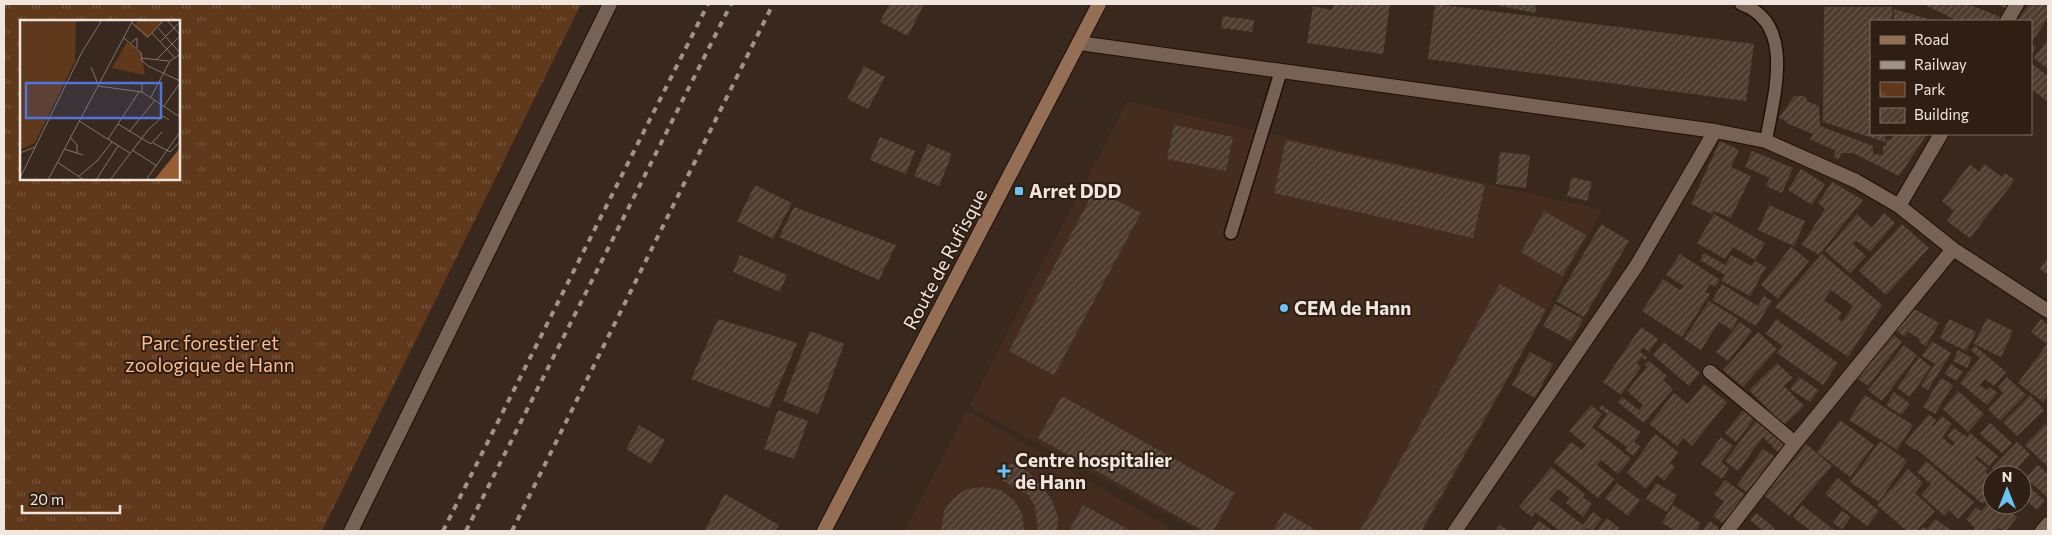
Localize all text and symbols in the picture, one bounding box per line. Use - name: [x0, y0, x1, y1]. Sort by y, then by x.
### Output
- inset map: [20, 20, 180, 180]
- legend: [1870, 20, 2032, 135]
- text: Road: [1914, 30, 1949, 48]
- text: Railway: [1914, 55, 1967, 73]
- text: Park: [1914, 80, 1945, 98]
- text: Building: [1914, 105, 1969, 123]
- place label: Arret DDD: [1029, 179, 1122, 202]
- street label: Route de Rufisque: [898, 184, 991, 333]
- marker: Arret DDD: [1013, 185, 1025, 197]
- place label: CEM de Hann: [1294, 296, 1411, 319]
- marker: CEM de Hann: [1278, 302, 1290, 314]
- park label: Parc forestier et zoologique de Hann: [125, 331, 295, 376]
- place label: Centre hospitalier de Hann: [1015, 448, 1172, 493]
- marker: Centre hospitalier de Hann: [997, 464, 1011, 478]
- north arrow: [1982, 465, 2032, 515]
- text: N: [2002, 468, 2012, 485]
- scale bar: [22, 482, 120, 514]
- text: 20 m: [30, 490, 64, 508]

